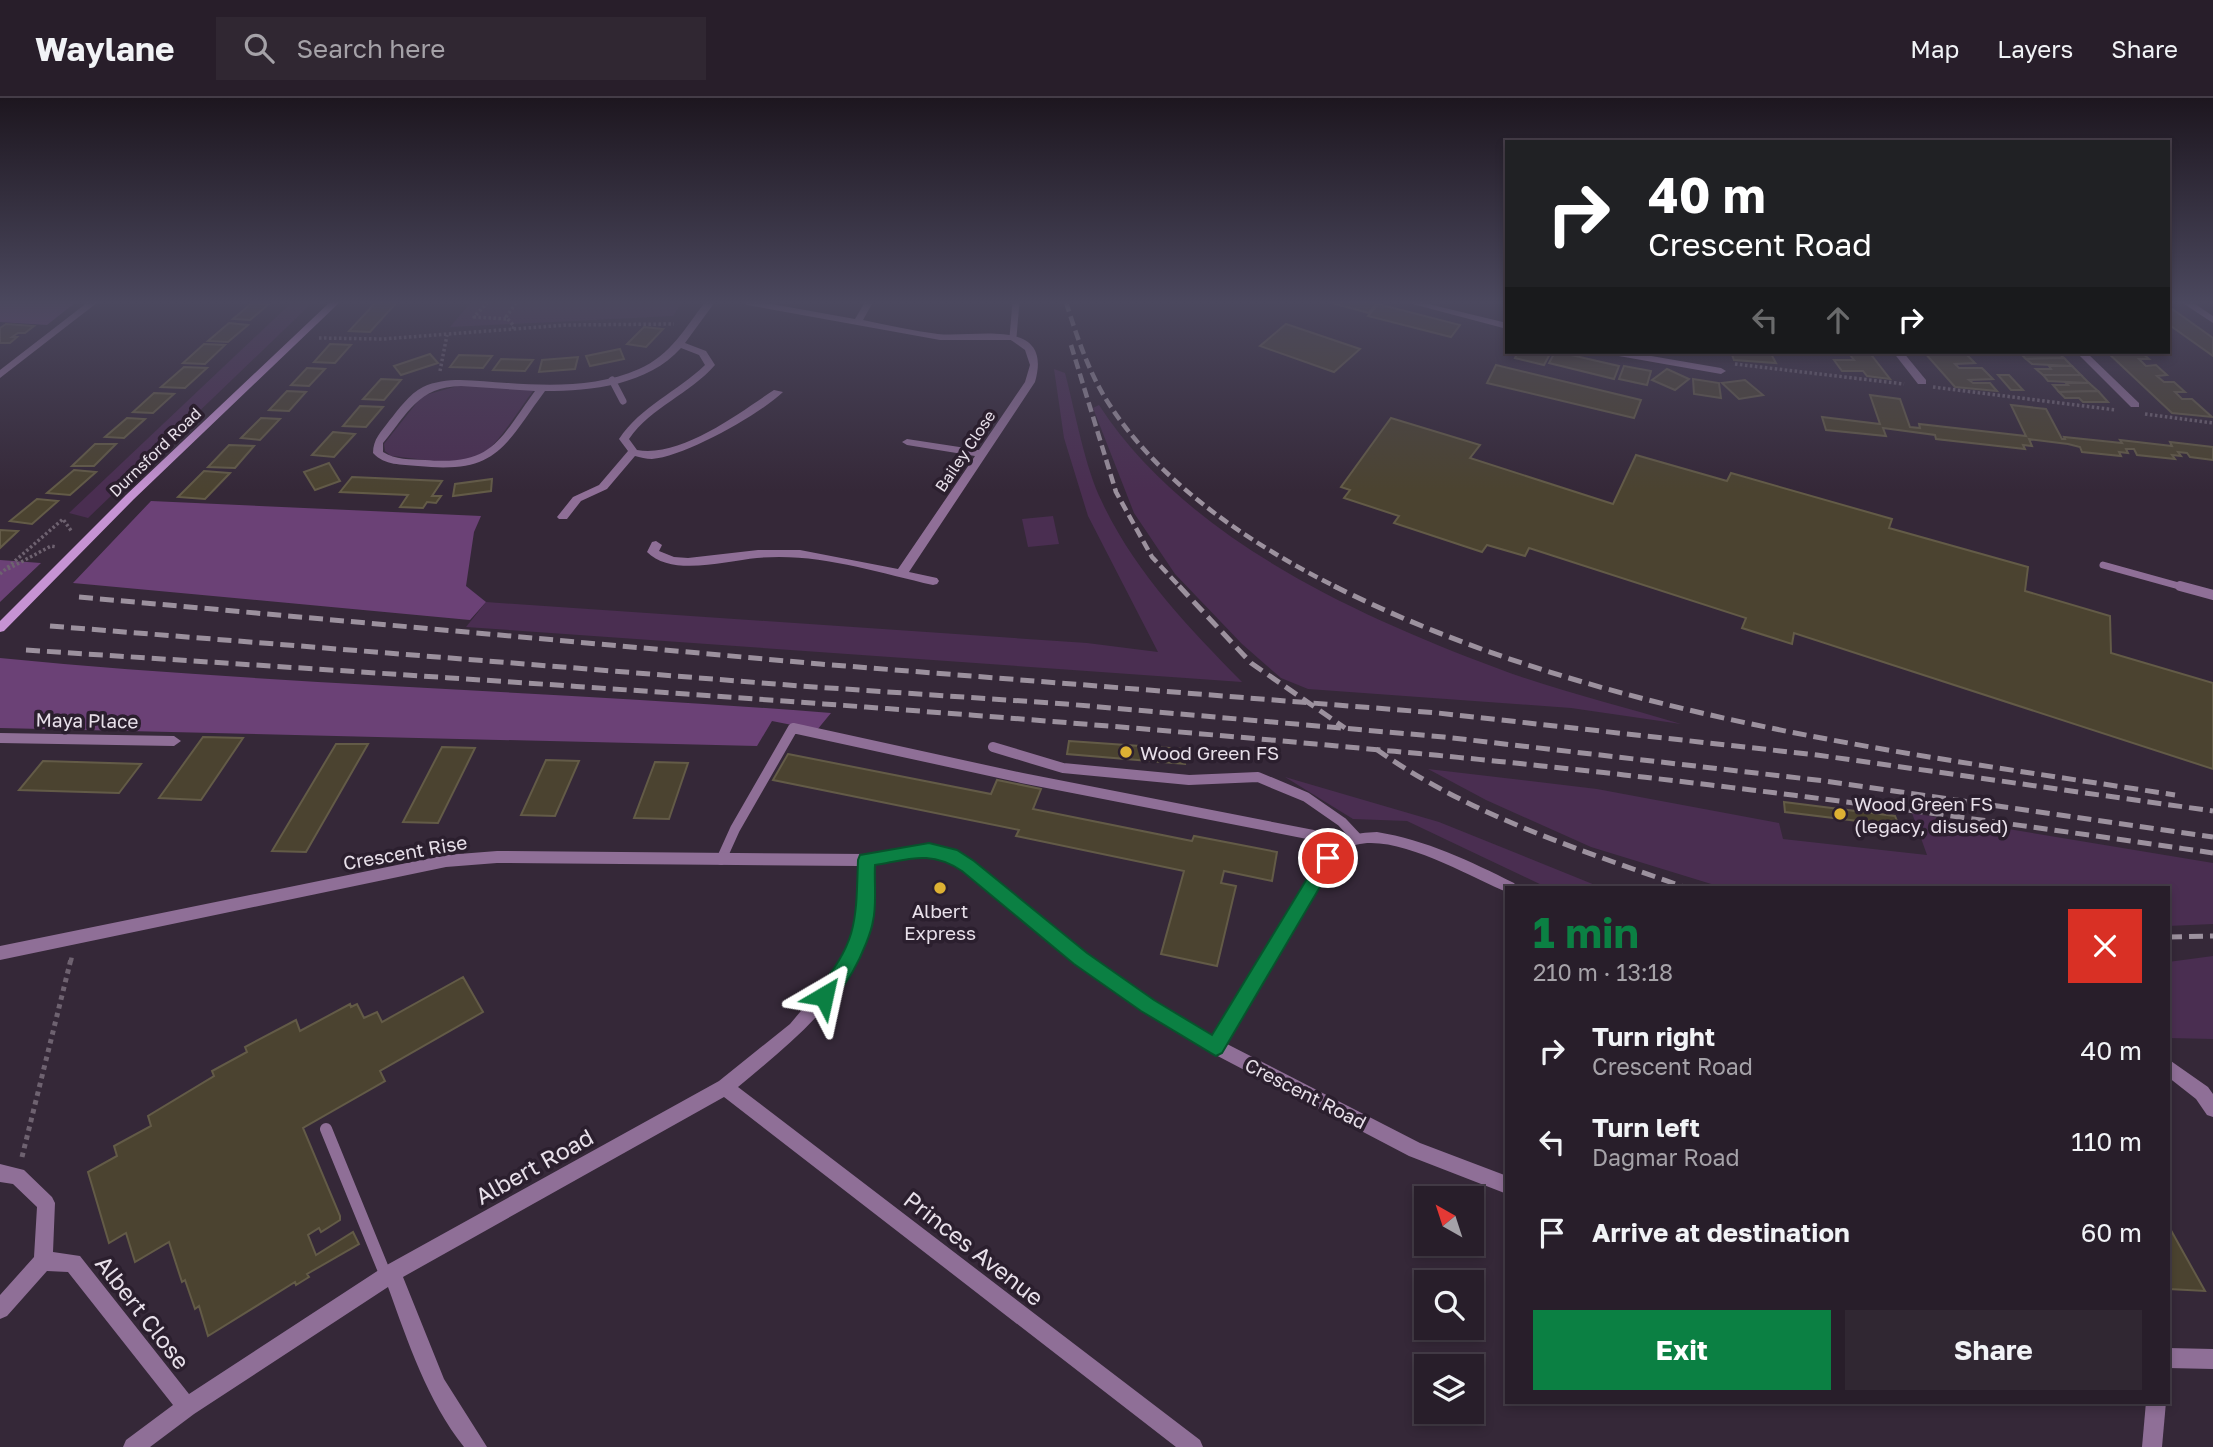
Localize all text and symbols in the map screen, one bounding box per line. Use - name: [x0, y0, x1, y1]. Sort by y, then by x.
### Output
- search box: [216, 17, 706, 80]
- text: Waylane: [35, 29, 174, 68]
- icon: search: [240, 29, 278, 67]
- text: Search here: [296, 33, 445, 64]
- text: Map: [1910, 34, 1959, 63]
- text: Layers: [1997, 34, 2073, 63]
- text: Share: [2111, 34, 2178, 63]
- text: 40 m: [1648, 165, 1766, 224]
- icon: right: [1533, 168, 1624, 259]
- text: Crescent Road: [1648, 225, 1872, 263]
- icon: left: [1746, 301, 1784, 339]
- icon: ahead: [1819, 301, 1857, 339]
- icon: right: [1892, 301, 1930, 339]
- street label: Durnsford Road: [105, 403, 205, 501]
- street label: Bailey Close: [930, 406, 1000, 496]
- street label: Maya Place: [35, 708, 139, 732]
- place label: Wood Green FS: [1140, 741, 1279, 764]
- marker: Wood Green FS: [1118, 744, 1134, 760]
- place label: Wood Green FS (legacy, disused): [1854, 792, 2009, 837]
- marker: Wood Green FS (legacy, disused): [1832, 806, 1848, 822]
- pin: [1298, 828, 1358, 888]
- street label: Crescent Rise: [341, 830, 469, 874]
- icon: arrive: [1309, 839, 1347, 877]
- marker: Albert Express: [932, 880, 948, 896]
- place label: Albert Express: [904, 899, 976, 944]
- text: 1 min: [1533, 907, 1639, 957]
- button: close: [2068, 909, 2142, 983]
- text: 210 m · 13:18: [1533, 958, 1673, 986]
- position arrow: [787, 959, 861, 1033]
- text: Turn right: [1592, 1021, 1715, 1052]
- icon: right: [1533, 1032, 1571, 1070]
- text: 40 m: [2081, 1035, 2142, 1066]
- text: Crescent Road: [1592, 1052, 1753, 1080]
- street label: Crescent Road: [1242, 1053, 1370, 1133]
- text: Turn left: [1592, 1112, 1700, 1143]
- street label: Albert Road: [470, 1122, 598, 1210]
- icon: left: [1533, 1123, 1571, 1161]
- text: 110 m: [2071, 1126, 2142, 1157]
- text: Dagmar Road: [1592, 1143, 1740, 1171]
- street label: Princes Avenue: [899, 1185, 1049, 1311]
- north arrow: [1414, 1186, 1484, 1256]
- map controls: [1414, 1186, 1484, 1424]
- icon: arrive: [1533, 1214, 1571, 1252]
- text: Arrive at destination: [1592, 1217, 1850, 1248]
- text: 60 m: [2081, 1217, 2142, 1248]
- street label: Albert Close: [90, 1250, 196, 1374]
- button: search: [1414, 1270, 1484, 1340]
- button: Exit: [1533, 1310, 1831, 1390]
- button: Share: [1845, 1310, 2142, 1390]
- button: layers: [1414, 1354, 1484, 1424]

